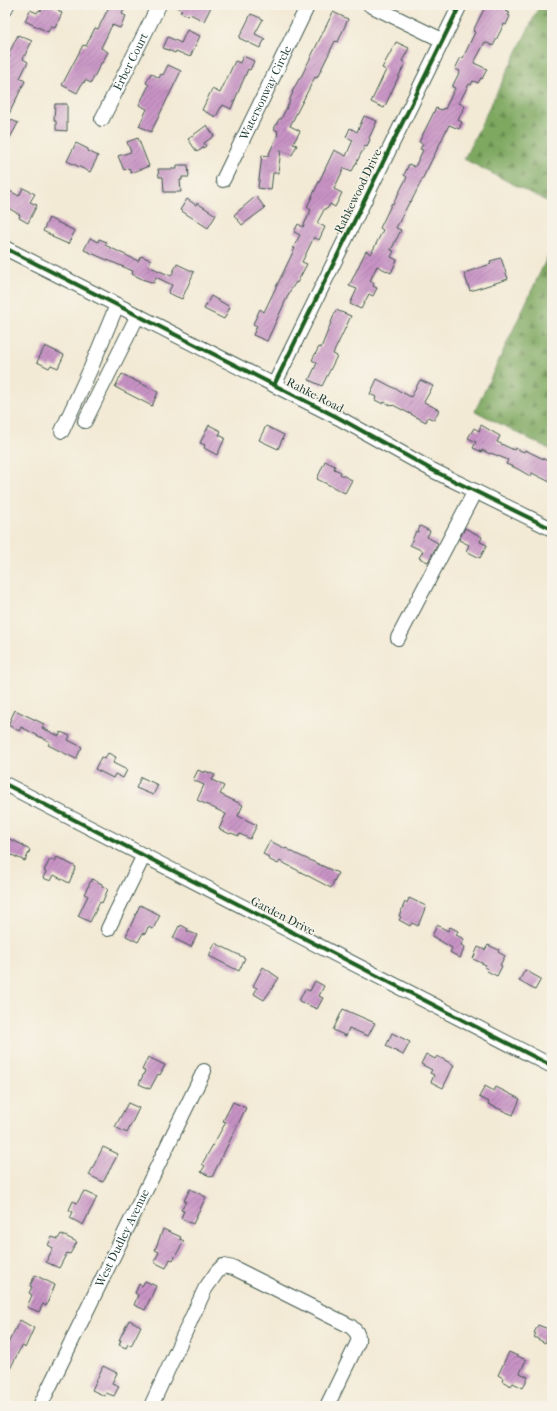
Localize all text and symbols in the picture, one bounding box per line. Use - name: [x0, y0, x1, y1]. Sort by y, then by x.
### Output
- street label: Erber Court: [110, 30, 151, 93]
- street label: Watersonway Circle: [236, 43, 294, 143]
- street label: Rahkewood Drive: [331, 146, 385, 236]
- street label: Rahke Road: [284, 375, 346, 416]
- street label: Garden Drive: [248, 894, 318, 938]
- street label: West Dudley Avenue: [92, 1187, 152, 1290]

